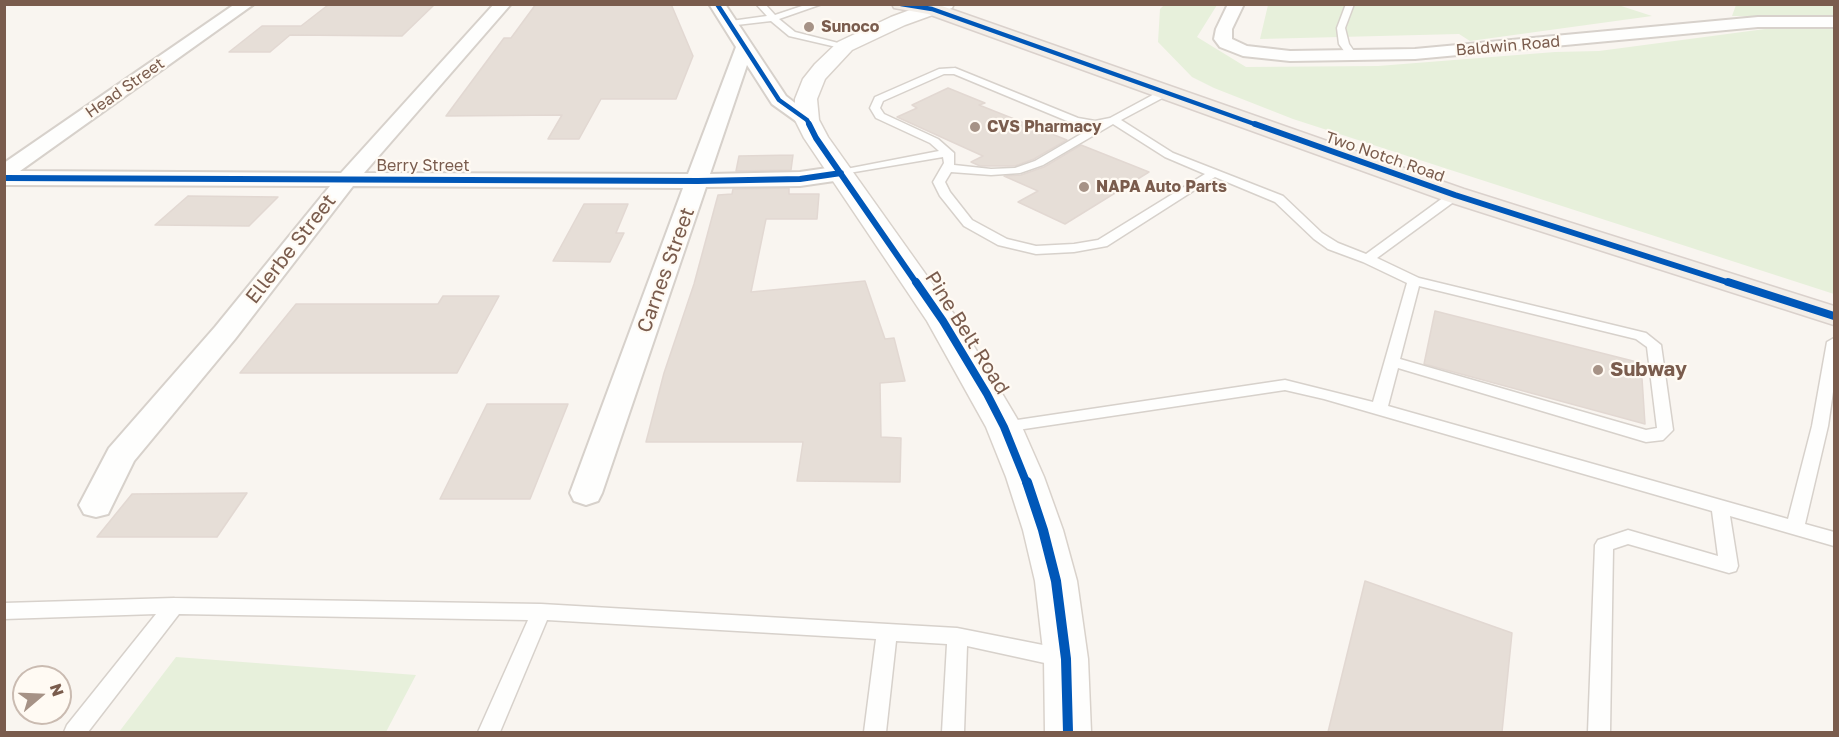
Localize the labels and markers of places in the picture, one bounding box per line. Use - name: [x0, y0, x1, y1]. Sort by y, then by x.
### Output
- place label: Sunoco: [821, 17, 879, 37]
- marker: Sunoco: [802, 20, 816, 34]
- place label: CVS Pharmacy: [987, 117, 1102, 137]
- marker: CVS Pharmacy: [968, 120, 982, 134]
- place label: NAPA Auto Parts: [1096, 177, 1227, 197]
- marker: NAPA Auto Parts: [1077, 180, 1091, 194]
- place label: Subway: [1610, 358, 1687, 382]
- marker: Subway: [1591, 363, 1605, 377]

